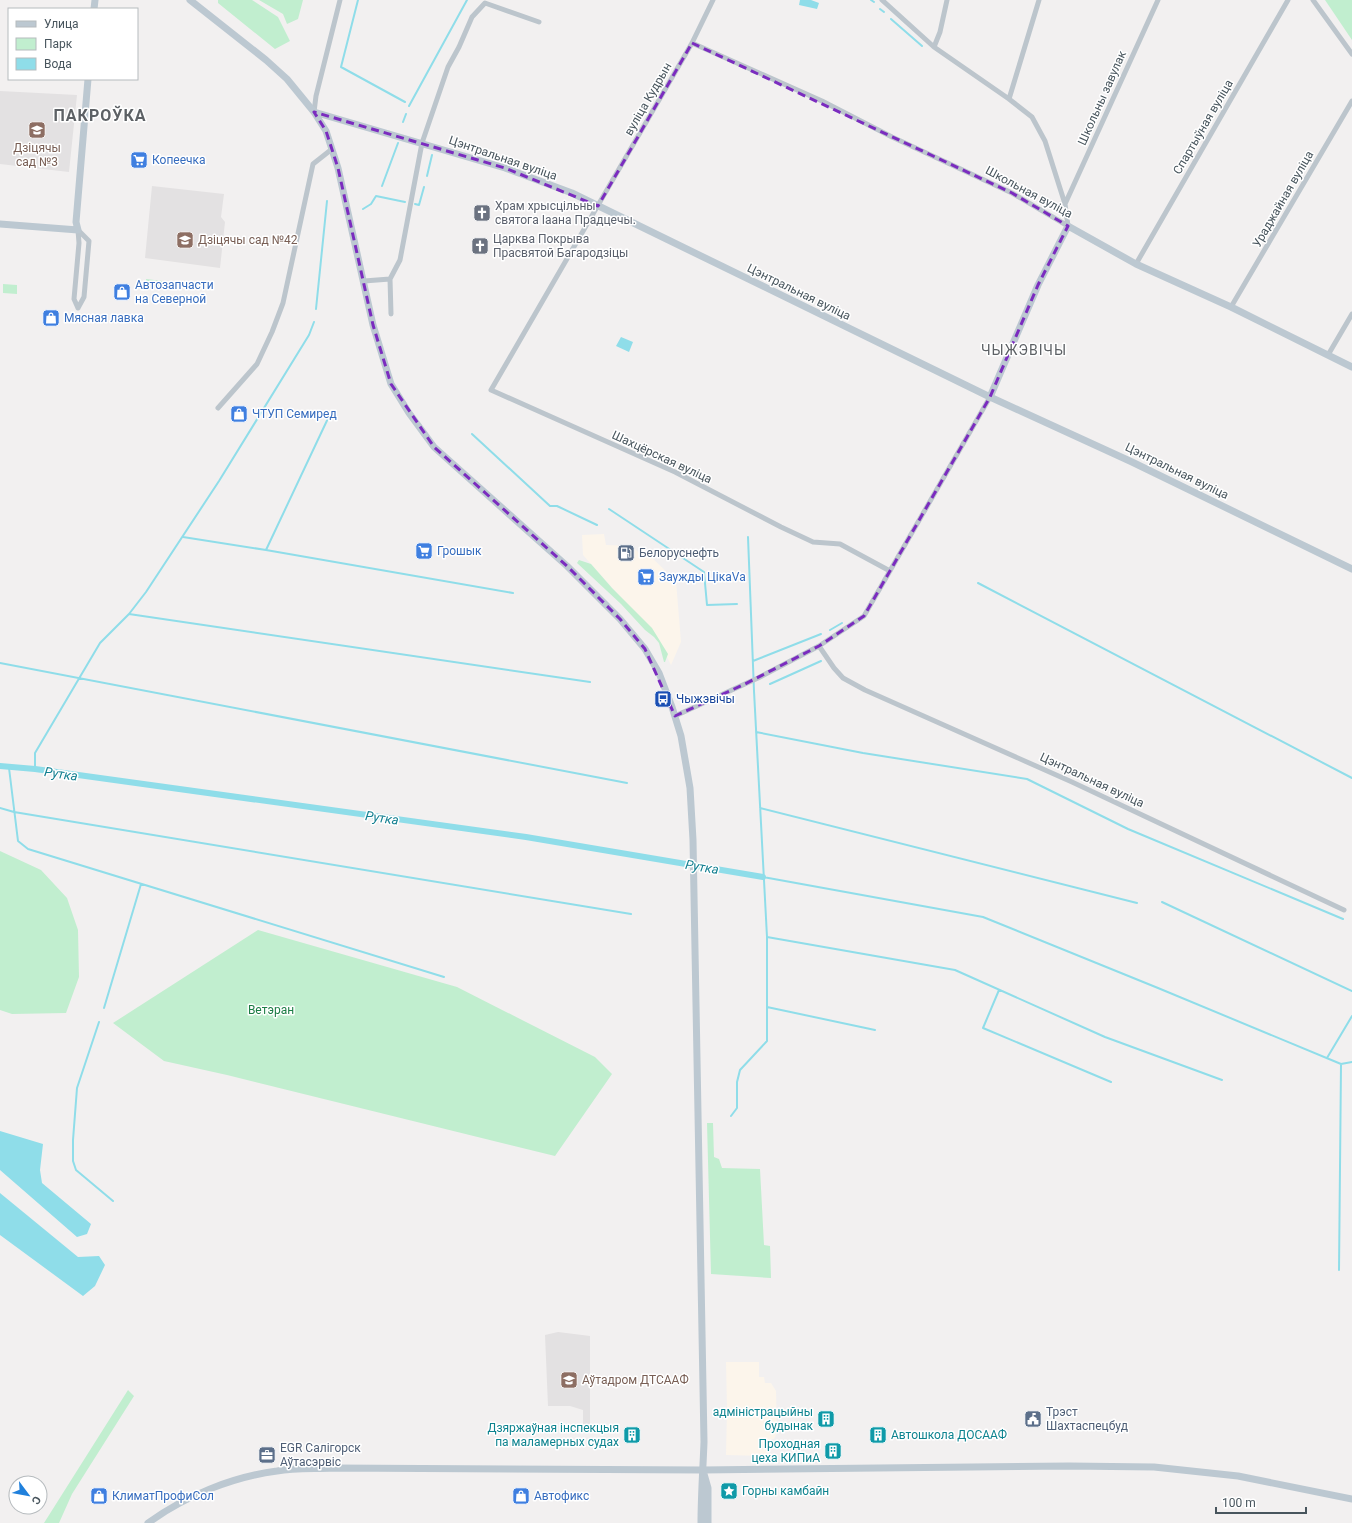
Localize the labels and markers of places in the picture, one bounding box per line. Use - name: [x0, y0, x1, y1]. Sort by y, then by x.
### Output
- school or university icon: Дзіцячы сад №3: [27, 120, 47, 140]
- place label: Дзіцячы сад №3: [13, 141, 61, 169]
- supermarket icon: Копеечка: [129, 150, 149, 170]
- place label: Копеечка: [152, 153, 206, 167]
- place label: Храм хрысцільны святога Іаана Прадцечы.: [495, 199, 636, 227]
- church icon: Храм хрысцільны святога Іаана Прадцечы.: [472, 203, 492, 223]
- school or university icon: Дзіцячы сад №42: [175, 230, 195, 250]
- place label: Царква Покрыва Прасвятой Багародзіцы: [493, 232, 628, 260]
- place label: Дзіцячы сад №42: [198, 233, 298, 247]
- church icon: Царква Покрыва Прасвятой Багародзіцы: [470, 236, 490, 256]
- place label: Автозапчасти на Северной: [135, 278, 214, 306]
- shop icon: Автозапчасти на Северной: [112, 282, 132, 302]
- shop icon: Мясная лавка: [41, 308, 61, 328]
- place label: Мясная лавка: [64, 311, 144, 325]
- shop icon: ЧТУП Семиред: [229, 404, 249, 424]
- place label: ЧТУП Семиред: [252, 407, 337, 421]
- supermarket icon: Грошык: [414, 541, 434, 561]
- fuel station icon: Белоруснефть: [616, 543, 636, 563]
- place label: Грошык: [437, 544, 482, 558]
- place label: Белоруснефть: [639, 546, 719, 560]
- supermarket icon: Заужды ЦікаVа: [636, 567, 656, 587]
- place label: Заужды ЦікаVа: [659, 570, 746, 584]
- bus stop icon: Чыжэвічы: [653, 689, 673, 709]
- place label: Чыжэвічы: [676, 692, 735, 706]
- school or university icon: Аўтадром ДТСААФ: [559, 1370, 579, 1390]
- place label: Аўтадром ДТСААФ: [582, 1373, 689, 1387]
- place label: адміністрацыйны будынак: [713, 1405, 814, 1433]
- place label: Трэст Шахтаспецбуд: [1046, 1405, 1128, 1433]
- building icon: адміністрацыйны будынак: [816, 1409, 836, 1429]
- public building icon: Трэст Шахтаспецбуд: [1023, 1409, 1043, 1429]
- place label: Дзяржаўная інспекцыя па маламерных судах: [487, 1421, 619, 1449]
- building icon: Дзяржаўная інспекцыя па маламерных судах: [622, 1425, 642, 1445]
- building icon: Автошкола ДОСААФ: [868, 1425, 888, 1445]
- place label: Автошкола ДОСААФ: [891, 1428, 1007, 1442]
- place label: Проходная цеха КИПиА: [751, 1437, 820, 1465]
- place label: EGR Салігорск Аўтасэрвіс: [280, 1441, 361, 1469]
- building icon: Проходная цеха КИПиА: [823, 1441, 843, 1461]
- office icon: EGR Салігорск Аўтасэрвіс: [257, 1445, 277, 1465]
- place icon: Горны камбайн: [719, 1481, 739, 1501]
- place label: Горны камбайн: [742, 1484, 829, 1498]
- shop icon: КлиматПрофиСол: [89, 1486, 109, 1506]
- shop icon: Автофикс: [511, 1486, 531, 1506]
- place label: КлиматПрофиСол: [112, 1489, 214, 1503]
- place label: Автофикс: [534, 1489, 589, 1503]

